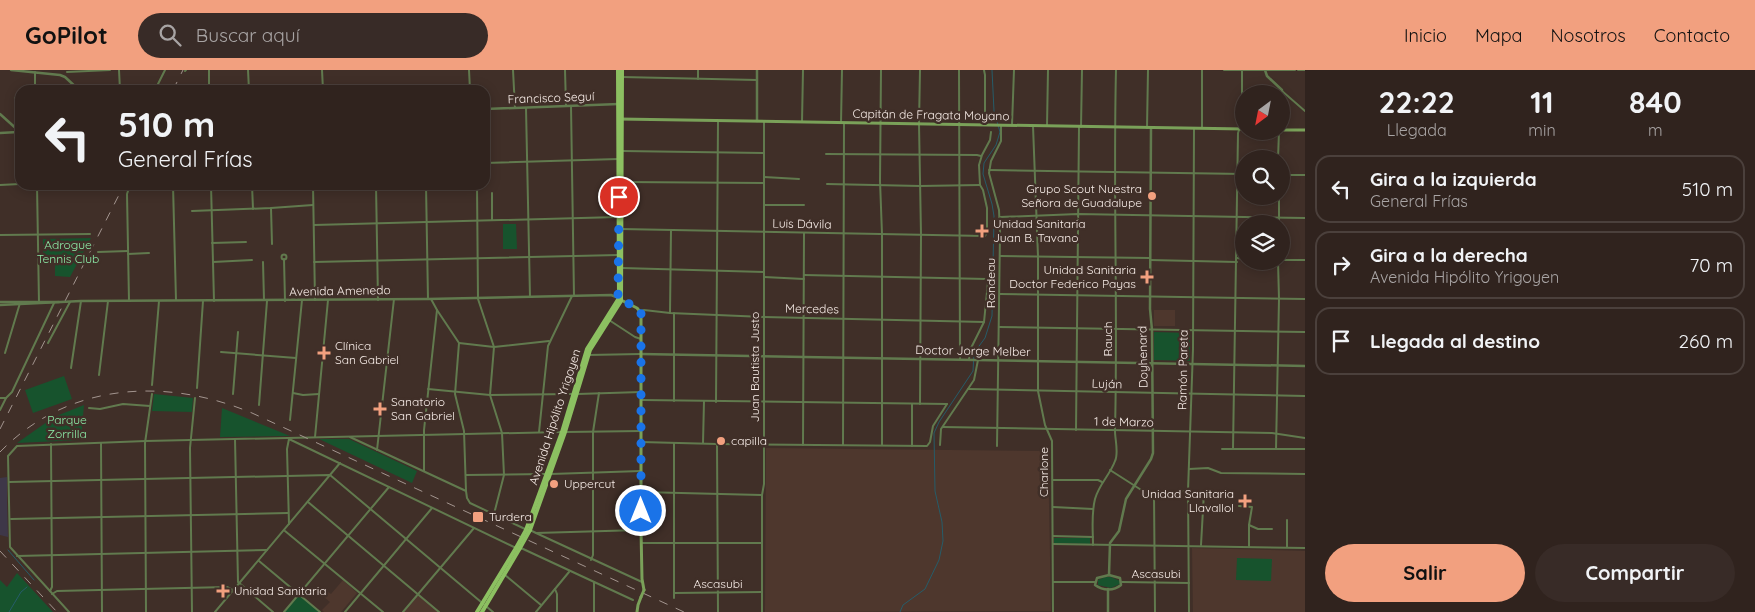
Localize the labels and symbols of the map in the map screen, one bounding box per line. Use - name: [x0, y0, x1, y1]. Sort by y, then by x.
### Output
- north arrow: [1235, 85, 1290, 140]
- street label: Francisco Seguí: [507, 88, 595, 107]
- street label: Capitán de Fragata Moyano: [852, 106, 1010, 123]
- pin: [598, 176, 640, 218]
- place label: Grupo Scout Nuestra Señora de Guadalupe: [1021, 181, 1142, 210]
- marker: Grupo Scout Nuestra Señora de Guadalupe: [1146, 190, 1158, 202]
- street label: Luis Dávila: [772, 215, 832, 232]
- place label: Unidad Sanitaria Juan B. Tavano: [993, 216, 1085, 245]
- marker: Unidad Sanitaria Juan B. Tavano: [975, 224, 989, 238]
- park label: Adrogue Tennis Club: [37, 237, 99, 266]
- street label: Rondeau: [983, 258, 998, 308]
- place label: Unidad Sanitaria Doctor Federico Payas: [1009, 262, 1136, 291]
- marker: Unidad Sanitaria Doctor Federico Payas: [1140, 270, 1154, 284]
- street label: Avenida Amenedo: [289, 282, 391, 299]
- street label: Mercedes: [785, 301, 839, 316]
- street label: Juan Bautista Justo: [747, 312, 762, 422]
- street label: Rauch: [1100, 321, 1115, 357]
- street label: Doyhenard: [1134, 326, 1151, 388]
- street label: Ramón Pareta: [1174, 330, 1191, 410]
- place label: Clínica San Gabriel: [335, 338, 399, 367]
- street label: Doctor Jorge Melber: [915, 342, 1031, 359]
- marker: Clínica San Gabriel: [317, 346, 331, 360]
- street label: Avenida Hipólito Yrigoyen: [525, 347, 584, 487]
- street label: Luján: [1091, 375, 1123, 392]
- place label: Sanatorio San Gabriel: [391, 394, 455, 423]
- marker: Sanatorio San Gabriel: [373, 402, 387, 416]
- park label: Parque Zorrilla: [47, 412, 87, 441]
- street label: 1 de Marzo: [1094, 413, 1154, 430]
- place label: capilla: [731, 433, 767, 448]
- marker: capilla: [715, 435, 727, 447]
- street label: Charlone: [1036, 447, 1051, 497]
- place label: Uppercut: [564, 476, 615, 491]
- marker: Uppercut: [548, 478, 560, 490]
- position arrow: [614, 484, 666, 536]
- place label: Unidad Sanitaria Llavallol: [1142, 486, 1234, 515]
- marker: Unidad Sanitaria Llavallol: [1238, 494, 1252, 508]
- place label: Turdera: [489, 509, 532, 524]
- marker: Turdera: [471, 510, 485, 524]
- street label: Ascasubi: [1131, 566, 1181, 581]
- street label: Ascasubi: [693, 576, 743, 591]
- place label: Unidad Sanitaria: [234, 583, 326, 598]
- marker: Unidad Sanitaria: [216, 584, 230, 598]

